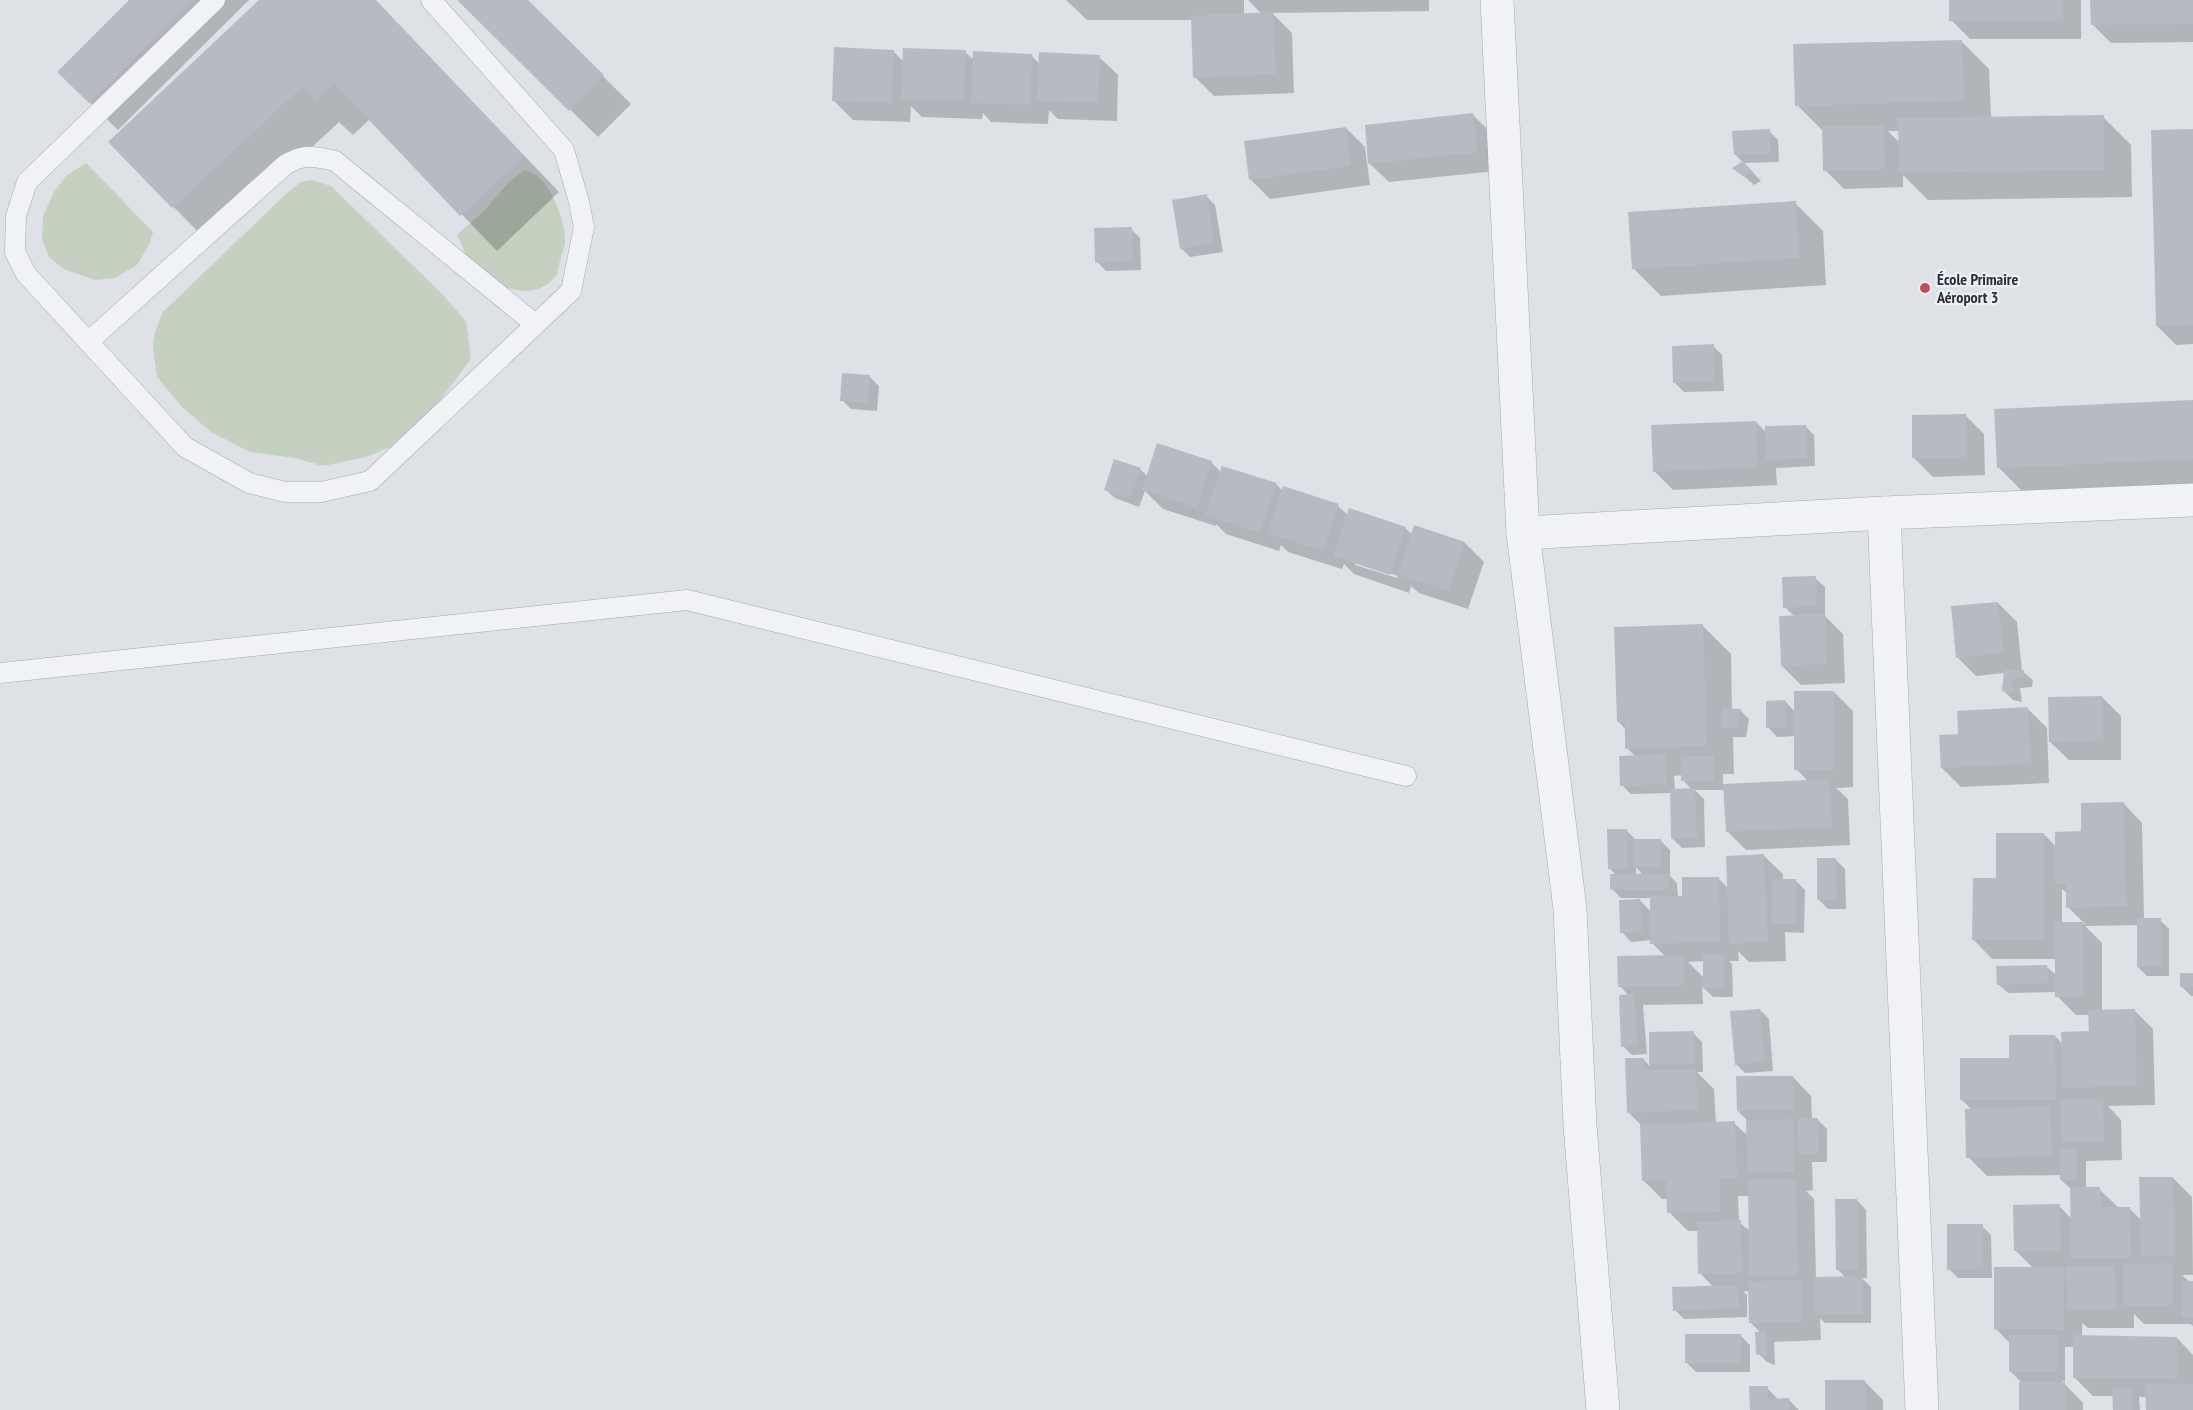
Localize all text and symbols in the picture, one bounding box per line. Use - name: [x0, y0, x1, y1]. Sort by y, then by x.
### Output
- place label: École Primaire Aéroport 3: [1936, 269, 2018, 307]
- marker: École Primaire Aéroport 3: [1918, 281, 1932, 295]

